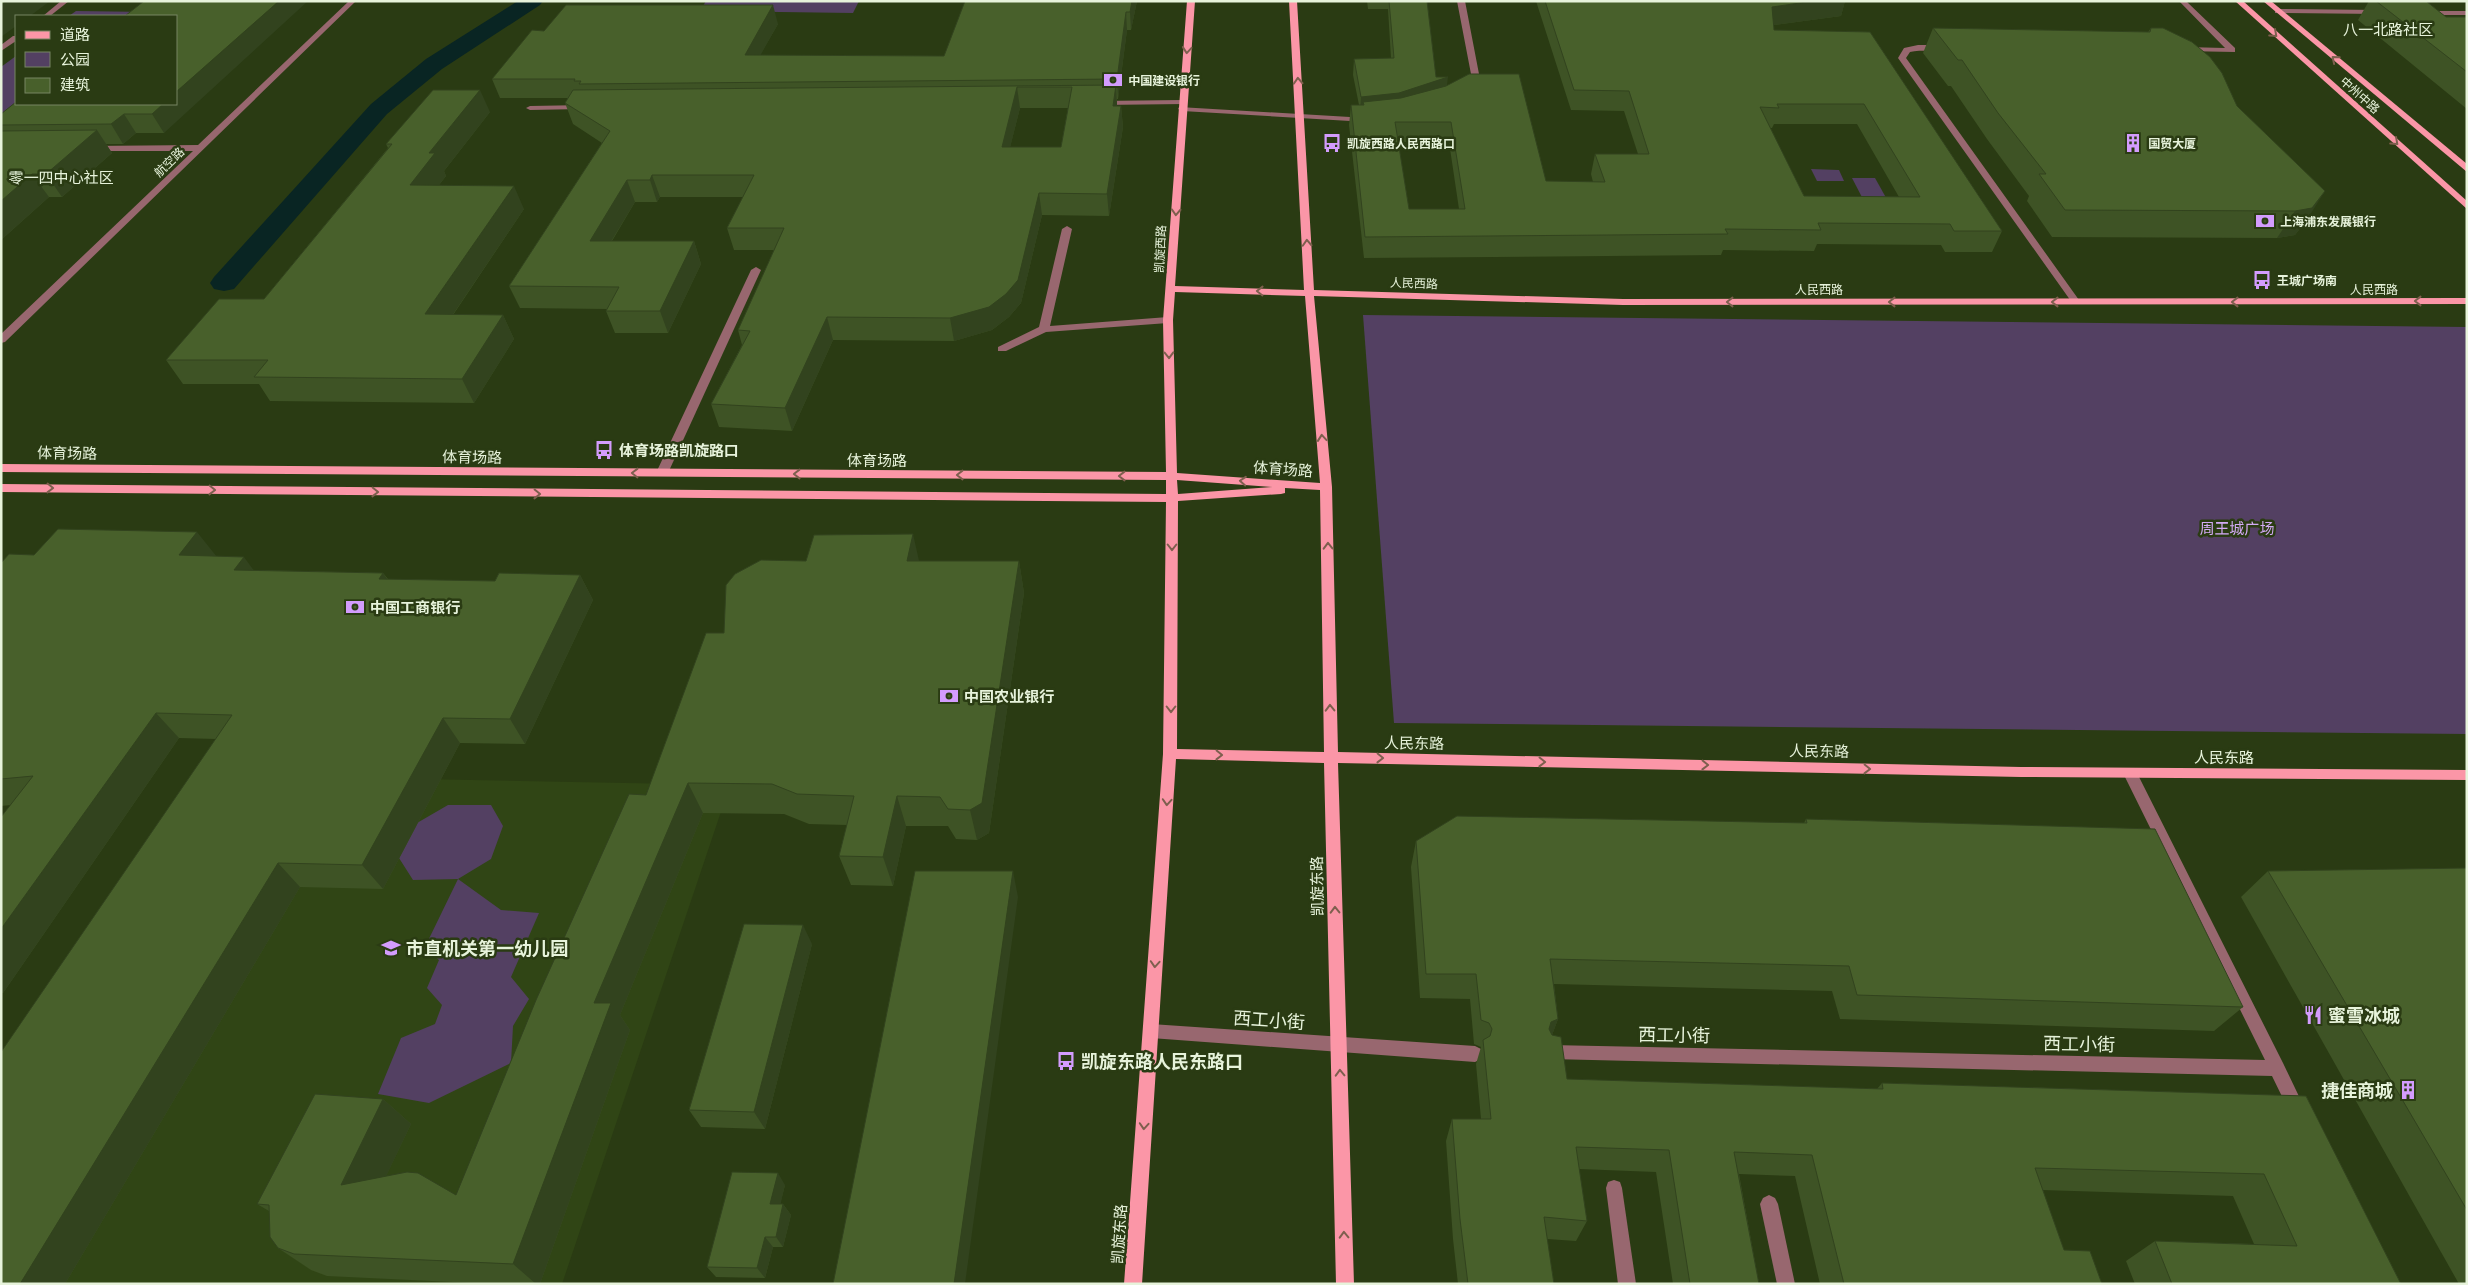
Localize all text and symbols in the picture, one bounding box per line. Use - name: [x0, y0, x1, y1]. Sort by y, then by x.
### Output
- legend: [15, 15, 178, 105]
- district label: 八一北路社区: [2343, 20, 2433, 39]
- text: 道路: [60, 25, 90, 44]
- one-way arrow: [2269, 28, 2278, 37]
- one-way arrow: [1181, 46, 1192, 54]
- text: 公园: [60, 50, 90, 69]
- one-way arrow: [2332, 56, 2341, 65]
- bank icon: 中国建设银行: [1102, 69, 1124, 91]
- place label: 中国建设银行: [1128, 73, 1200, 88]
- street label: 中州中路: [2337, 73, 2383, 117]
- text: 建筑: [60, 75, 90, 94]
- one-way arrow: [1292, 77, 1303, 85]
- bus stop icon: 凯旋西路人民西路口: [1321, 132, 1343, 154]
- building icon: 国贸大厦: [2122, 132, 2144, 154]
- place label: 凯旋西路人民西路口: [1347, 136, 1455, 151]
- place label: 国贸大厦: [2148, 136, 2196, 151]
- one-way arrow: [2390, 136, 2399, 145]
- street label: 航空路: [151, 144, 187, 180]
- district label: 零一四中心社区: [8, 168, 114, 187]
- one-way arrow: [1170, 208, 1181, 216]
- bank icon: 上海浦东发展银行: [2254, 210, 2276, 232]
- place label: 上海浦东发展银行: [2280, 214, 2376, 229]
- street label: 凯旋西路: [1151, 225, 1169, 273]
- one-way arrow: [1301, 239, 1312, 247]
- bus stop icon: 王城广场南: [2251, 269, 2273, 291]
- place label: 王城广场南: [2277, 273, 2337, 288]
- street label: 人民西路: [1390, 275, 1438, 291]
- street label: 人民西路: [1795, 282, 1843, 297]
- street label: 人民西路: [2350, 282, 2398, 297]
- one-way arrow: [1256, 286, 1264, 296]
- one-way arrow: [2414, 296, 2422, 306]
- one-way arrow: [1726, 297, 1734, 307]
- one-way arrow: [1888, 297, 1896, 307]
- one-way arrow: [2051, 297, 2058, 307]
- one-way arrow: [2231, 297, 2238, 307]
- one-way arrow: [1164, 352, 1174, 359]
- one-way arrow: [1317, 434, 1328, 442]
- bus stop icon: 体育场路凯旋路口: [593, 439, 615, 461]
- place label: 体育场路凯旋路口: [619, 441, 739, 460]
- street label: 体育场路: [37, 443, 97, 463]
- street label: 体育场路: [442, 447, 502, 467]
- street label: 体育场路: [847, 451, 907, 470]
- street label: 体育场路: [1252, 457, 1314, 481]
- one-way arrow: [631, 468, 638, 478]
- one-way arrow: [793, 469, 801, 479]
- one-way arrow: [956, 470, 964, 480]
- one-way arrow: [1118, 471, 1126, 481]
- one-way arrow: [1239, 476, 1247, 487]
- one-way arrow: [46, 483, 54, 494]
- one-way arrow: [209, 485, 217, 495]
- one-way arrow: [372, 487, 379, 497]
- one-way arrow: [534, 489, 542, 499]
- park label: 周王城广场: [2199, 519, 2275, 538]
- one-way arrow: [1323, 542, 1333, 550]
- one-way arrow: [1167, 543, 1177, 551]
- bank icon: 中国工商银行: [344, 596, 366, 618]
- place label: 中国工商银行: [370, 598, 460, 617]
- bank icon: 中国农业银行: [938, 685, 960, 707]
- place label: 中国农业银行: [964, 687, 1054, 706]
- one-way arrow: [1325, 704, 1335, 712]
- one-way arrow: [1166, 706, 1176, 713]
- street label: 人民东路: [1384, 733, 1444, 753]
- street label: 人民东路: [1789, 741, 1849, 761]
- street label: 人民东路: [2194, 748, 2254, 767]
- one-way arrow: [1215, 749, 1223, 760]
- one-way arrow: [1376, 753, 1384, 763]
- one-way arrow: [1538, 756, 1546, 767]
- one-way arrow: [1701, 760, 1709, 770]
- one-way arrow: [1864, 764, 1871, 774]
- one-way arrow: [1161, 798, 1172, 806]
- street label: 凯旋东路: [1307, 856, 1327, 916]
- one-way arrow: [1330, 906, 1340, 914]
- school or university icon: 市直机关第一幼儿园: [380, 937, 402, 959]
- place label: 市直机关第一幼儿园: [406, 937, 568, 960]
- one-way arrow: [1150, 961, 1161, 969]
- restaurant icon: 蜜雪冰城: [2302, 1004, 2324, 1026]
- place label: 蜜雪冰城: [2328, 1004, 2400, 1027]
- street label: 西工小街: [1232, 1006, 1306, 1034]
- street label: 西工小街: [1638, 1023, 1710, 1047]
- street label: 西工小街: [2043, 1032, 2115, 1056]
- bus stop icon: 凯旋东路人民东路口: [1055, 1050, 1077, 1072]
- place label: 凯旋东路人民东路口: [1081, 1050, 1243, 1073]
- one-way arrow: [1334, 1068, 1345, 1076]
- place label: 捷佳商城: [2321, 1079, 2393, 1102]
- building icon: 捷佳商城: [2397, 1079, 2419, 1101]
- one-way arrow: [1138, 1123, 1149, 1131]
- street label: 凯旋东路: [1107, 1203, 1131, 1265]
- one-way arrow: [1339, 1231, 1349, 1238]

